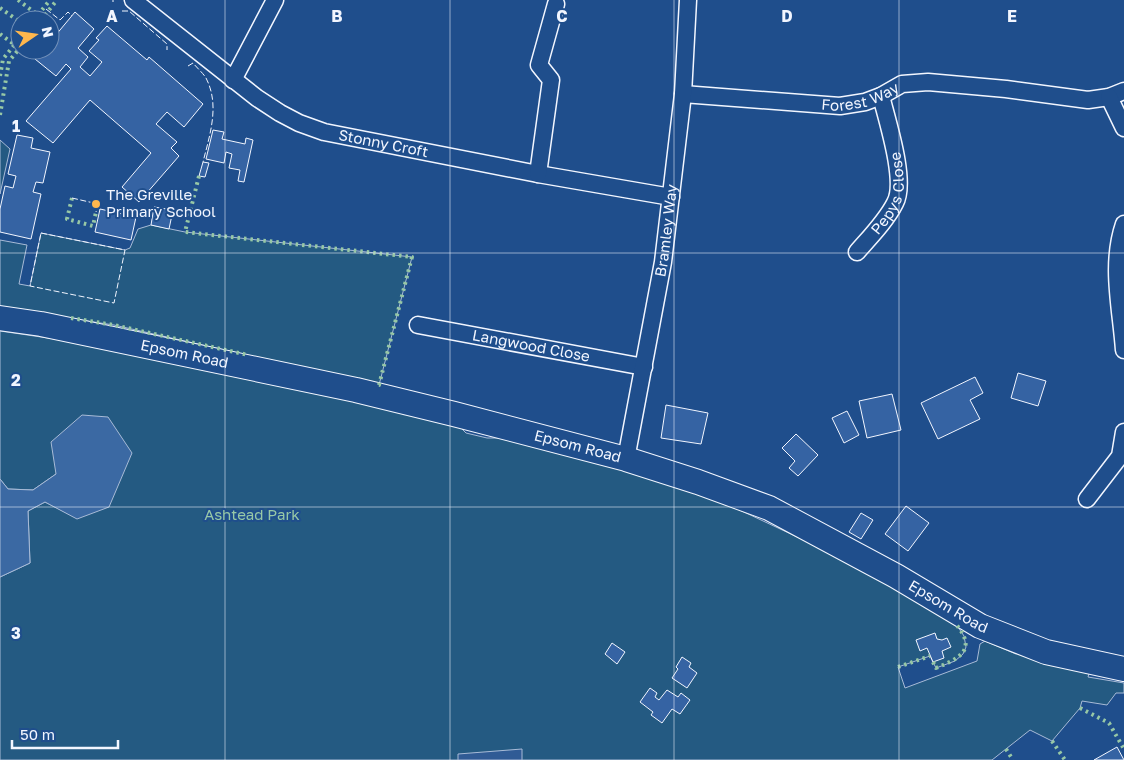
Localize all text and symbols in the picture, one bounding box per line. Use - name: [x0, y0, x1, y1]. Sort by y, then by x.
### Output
- text: A: [106, 6, 118, 26]
- text: B: [331, 6, 343, 26]
- text: C: [556, 6, 568, 26]
- text: D: [781, 6, 793, 26]
- text: E: [1007, 6, 1017, 26]
- north arrow: [10, 10, 60, 60]
- text: N: [39, 25, 58, 39]
- street label: Forest Way: [821, 77, 902, 114]
- text: 1: [12, 116, 20, 136]
- street label: Stonny Croft: [337, 125, 430, 160]
- street label: Pepys Close: [867, 150, 907, 238]
- street label: Bramley Way: [650, 183, 680, 278]
- place label: The Greville Primary School: [106, 185, 216, 220]
- marker: The Greville Primary School: [90, 198, 102, 210]
- street label: Langwood Close: [471, 325, 592, 365]
- street label: Epsom Road: [139, 335, 230, 371]
- text: 2: [11, 370, 21, 390]
- street label: Epsom Road: [532, 425, 623, 465]
- park label: Ashtead Park: [204, 505, 300, 523]
- street label: Epsom Road: [906, 576, 991, 636]
- text: 3: [11, 623, 21, 643]
- scale bar: [12, 718, 119, 750]
- text: 50 m: [20, 725, 55, 743]

